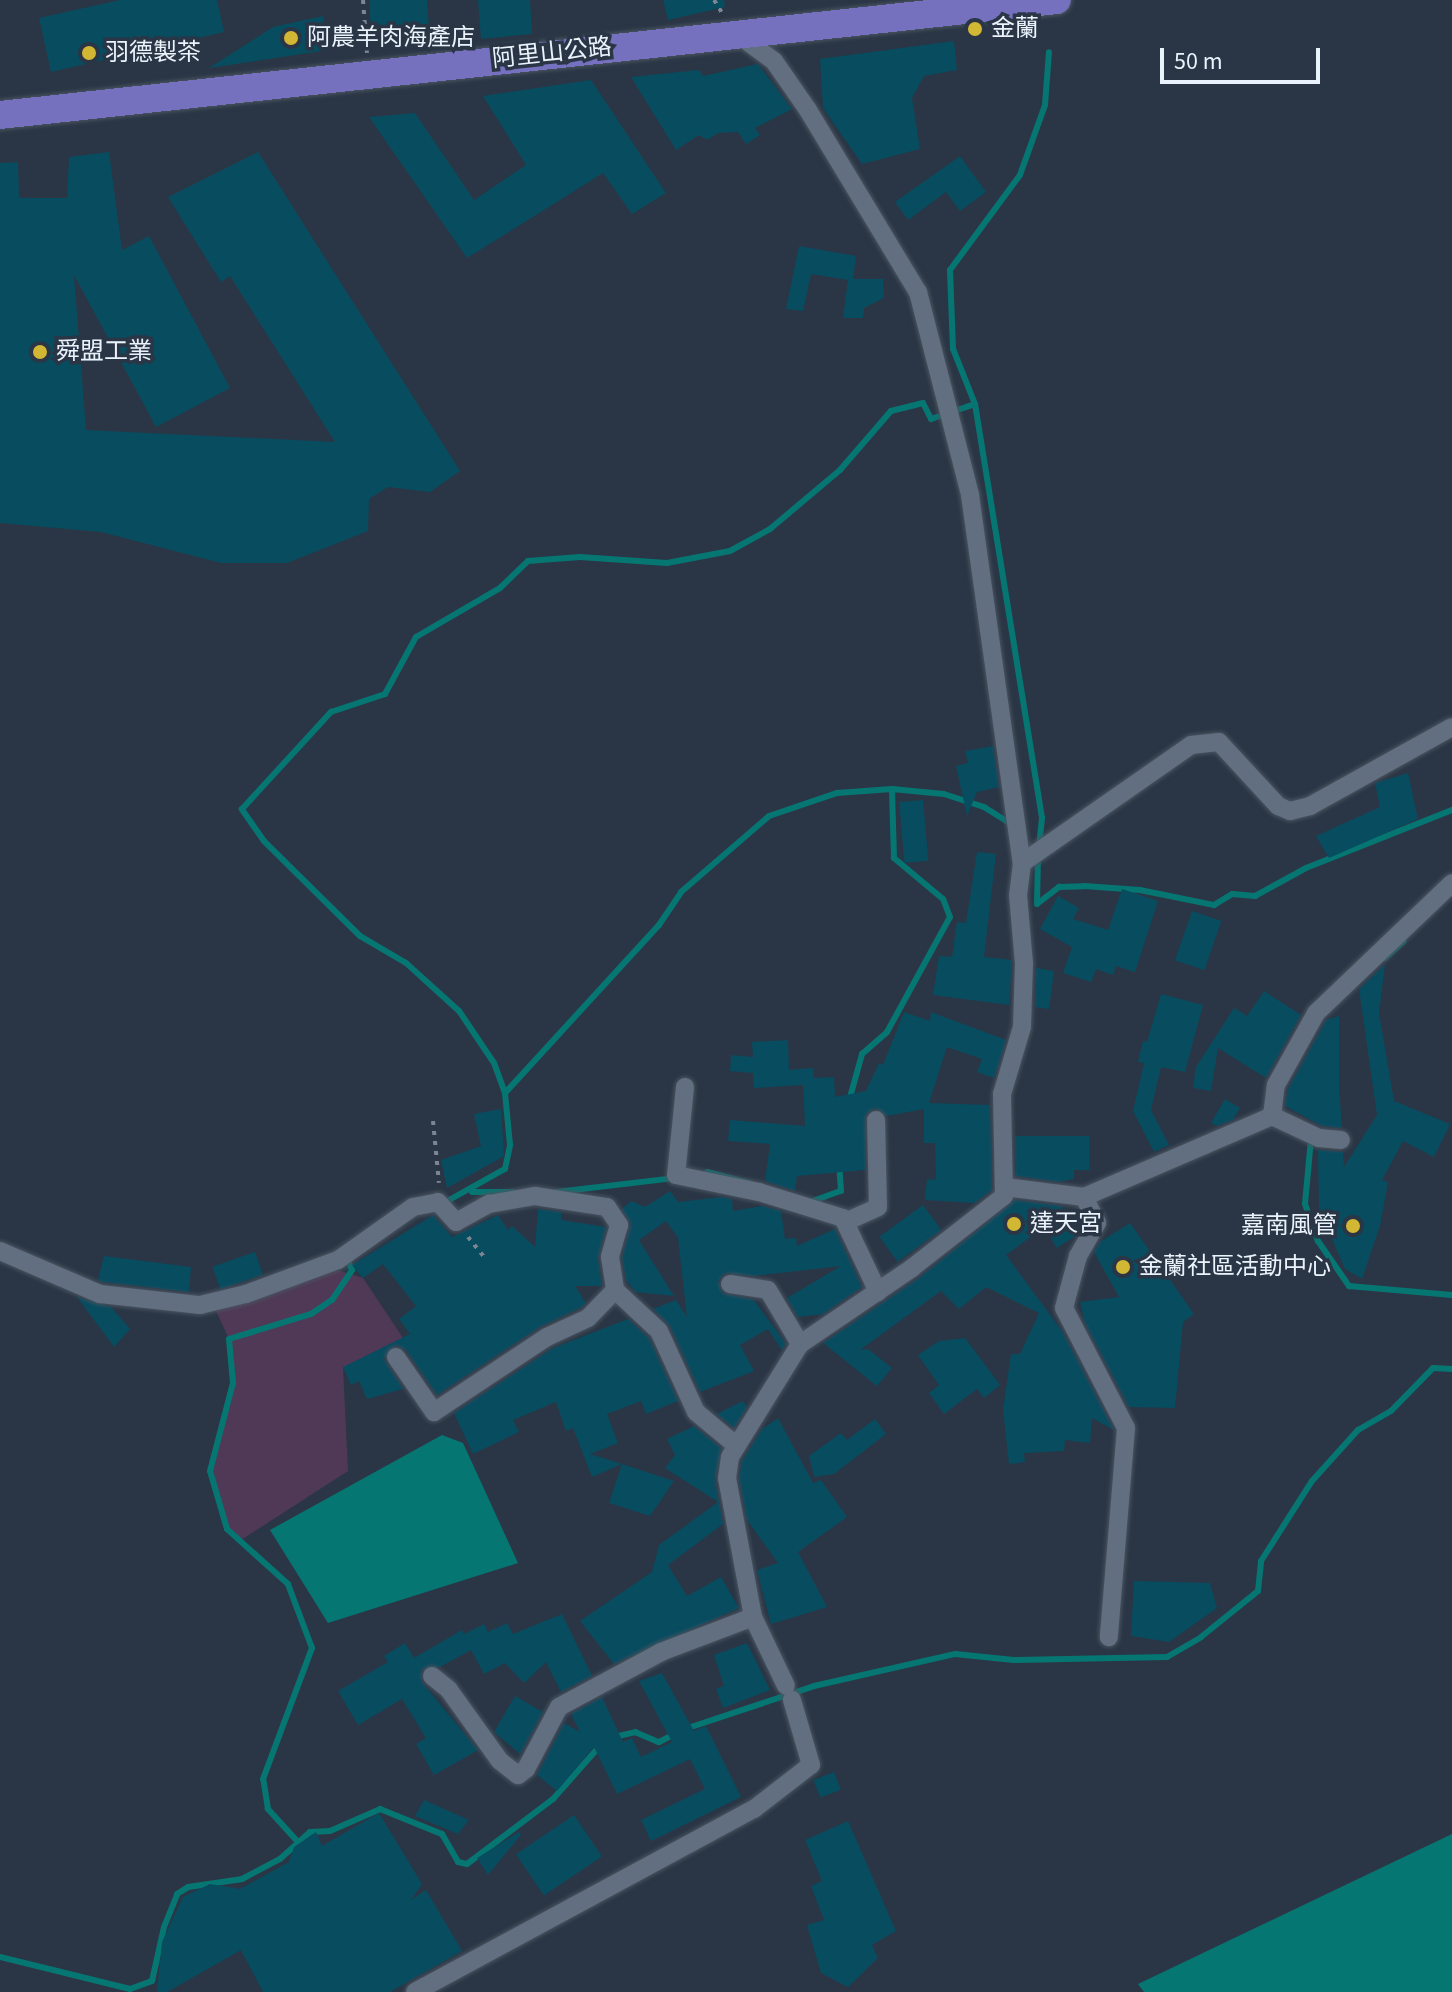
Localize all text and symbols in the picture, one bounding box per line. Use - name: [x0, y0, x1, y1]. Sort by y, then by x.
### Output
- place label: 金蘭: [991, 15, 1039, 43]
- marker: 金蘭: [966, 20, 984, 38]
- place label: 阿農羊肉海產店: [307, 24, 475, 52]
- marker: 阿農羊肉海產店: [282, 29, 300, 47]
- street label: 阿里山公路: [491, 32, 613, 74]
- scale bar: [1164, 32, 1324, 82]
- place label: 羽德製茶: [105, 39, 201, 67]
- marker: 羽德製茶: [80, 44, 98, 62]
- text: 50 m: [1174, 44, 1223, 79]
- place label: 舜盟工業: [56, 338, 152, 366]
- marker: 舜盟工業: [31, 343, 49, 361]
- place label: 達天宮: [1030, 1210, 1102, 1238]
- place label: 嘉南風管: [1241, 1212, 1337, 1240]
- marker: 達天宮: [1005, 1215, 1023, 1233]
- marker: 嘉南風管: [1344, 1217, 1362, 1235]
- place label: 金蘭社區活動中心: [1139, 1253, 1331, 1281]
- marker: 金蘭社區活動中心: [1114, 1258, 1132, 1276]

